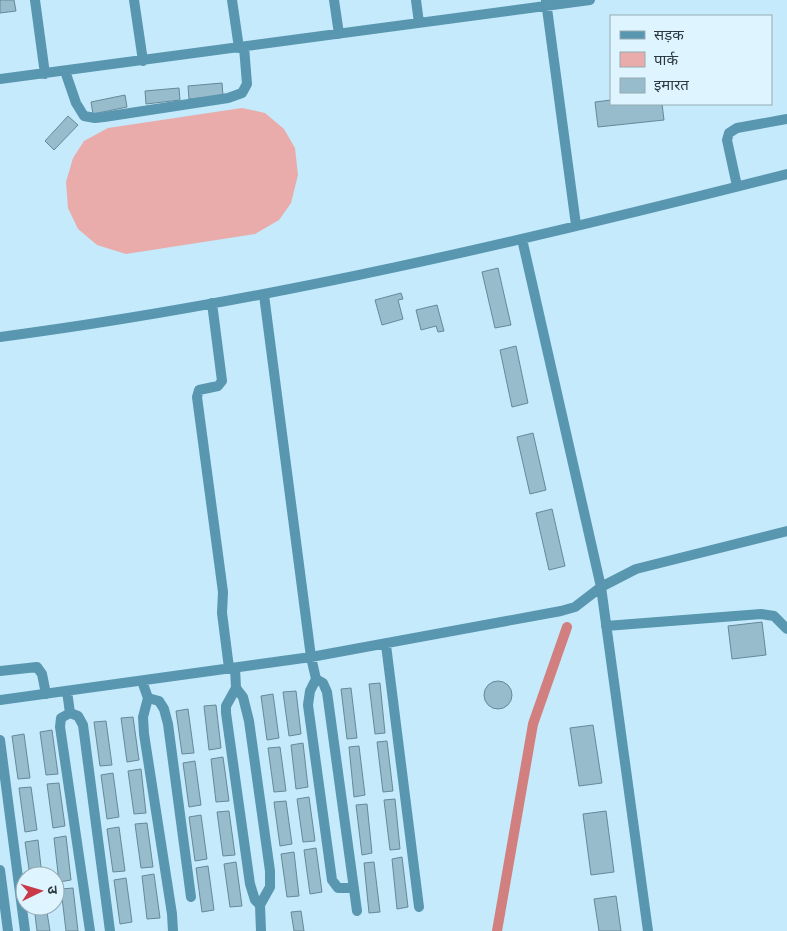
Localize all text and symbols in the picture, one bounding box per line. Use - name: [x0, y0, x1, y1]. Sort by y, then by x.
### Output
- legend: [610, 15, 772, 105]
- text: सड़क: [654, 26, 684, 44]
- text: पार्क: [654, 51, 678, 69]
- text: इमारत: [654, 76, 689, 94]
- north arrow: [15, 866, 65, 916]
- text: उ: [44, 885, 61, 896]

